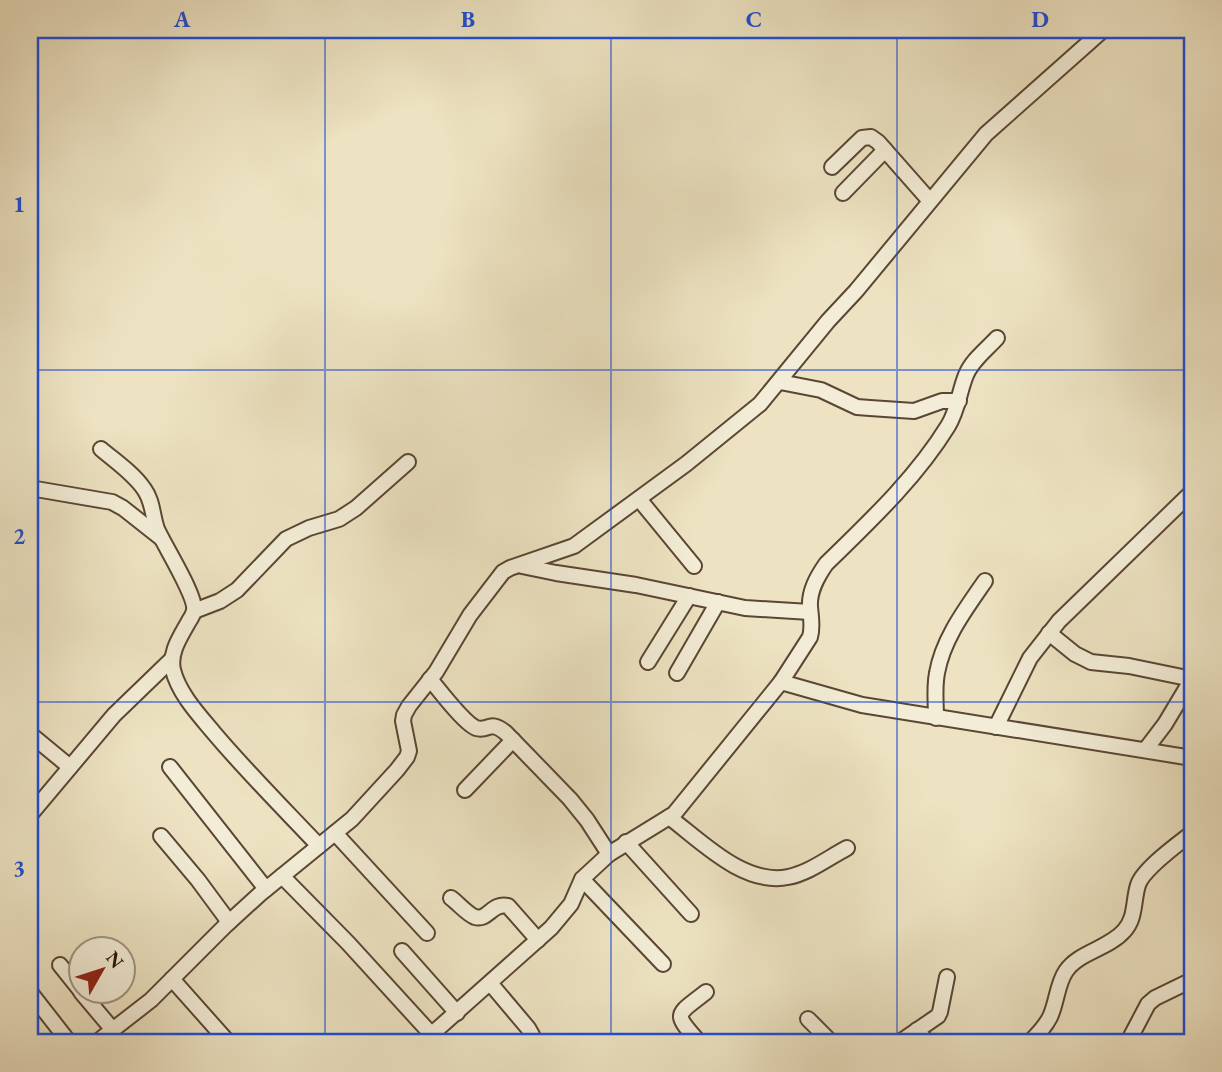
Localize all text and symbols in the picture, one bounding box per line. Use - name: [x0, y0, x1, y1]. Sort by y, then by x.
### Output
- text: A: [173, 4, 191, 34]
- text: B: [461, 4, 475, 34]
- text: C: [746, 4, 762, 34]
- text: D: [1031, 4, 1049, 34]
- text: 1: [13, 189, 25, 219]
- text: 2: [13, 521, 25, 551]
- text: 3: [13, 853, 25, 883]
- north arrow: [66, 936, 136, 1006]
- text: N: [100, 946, 130, 974]

